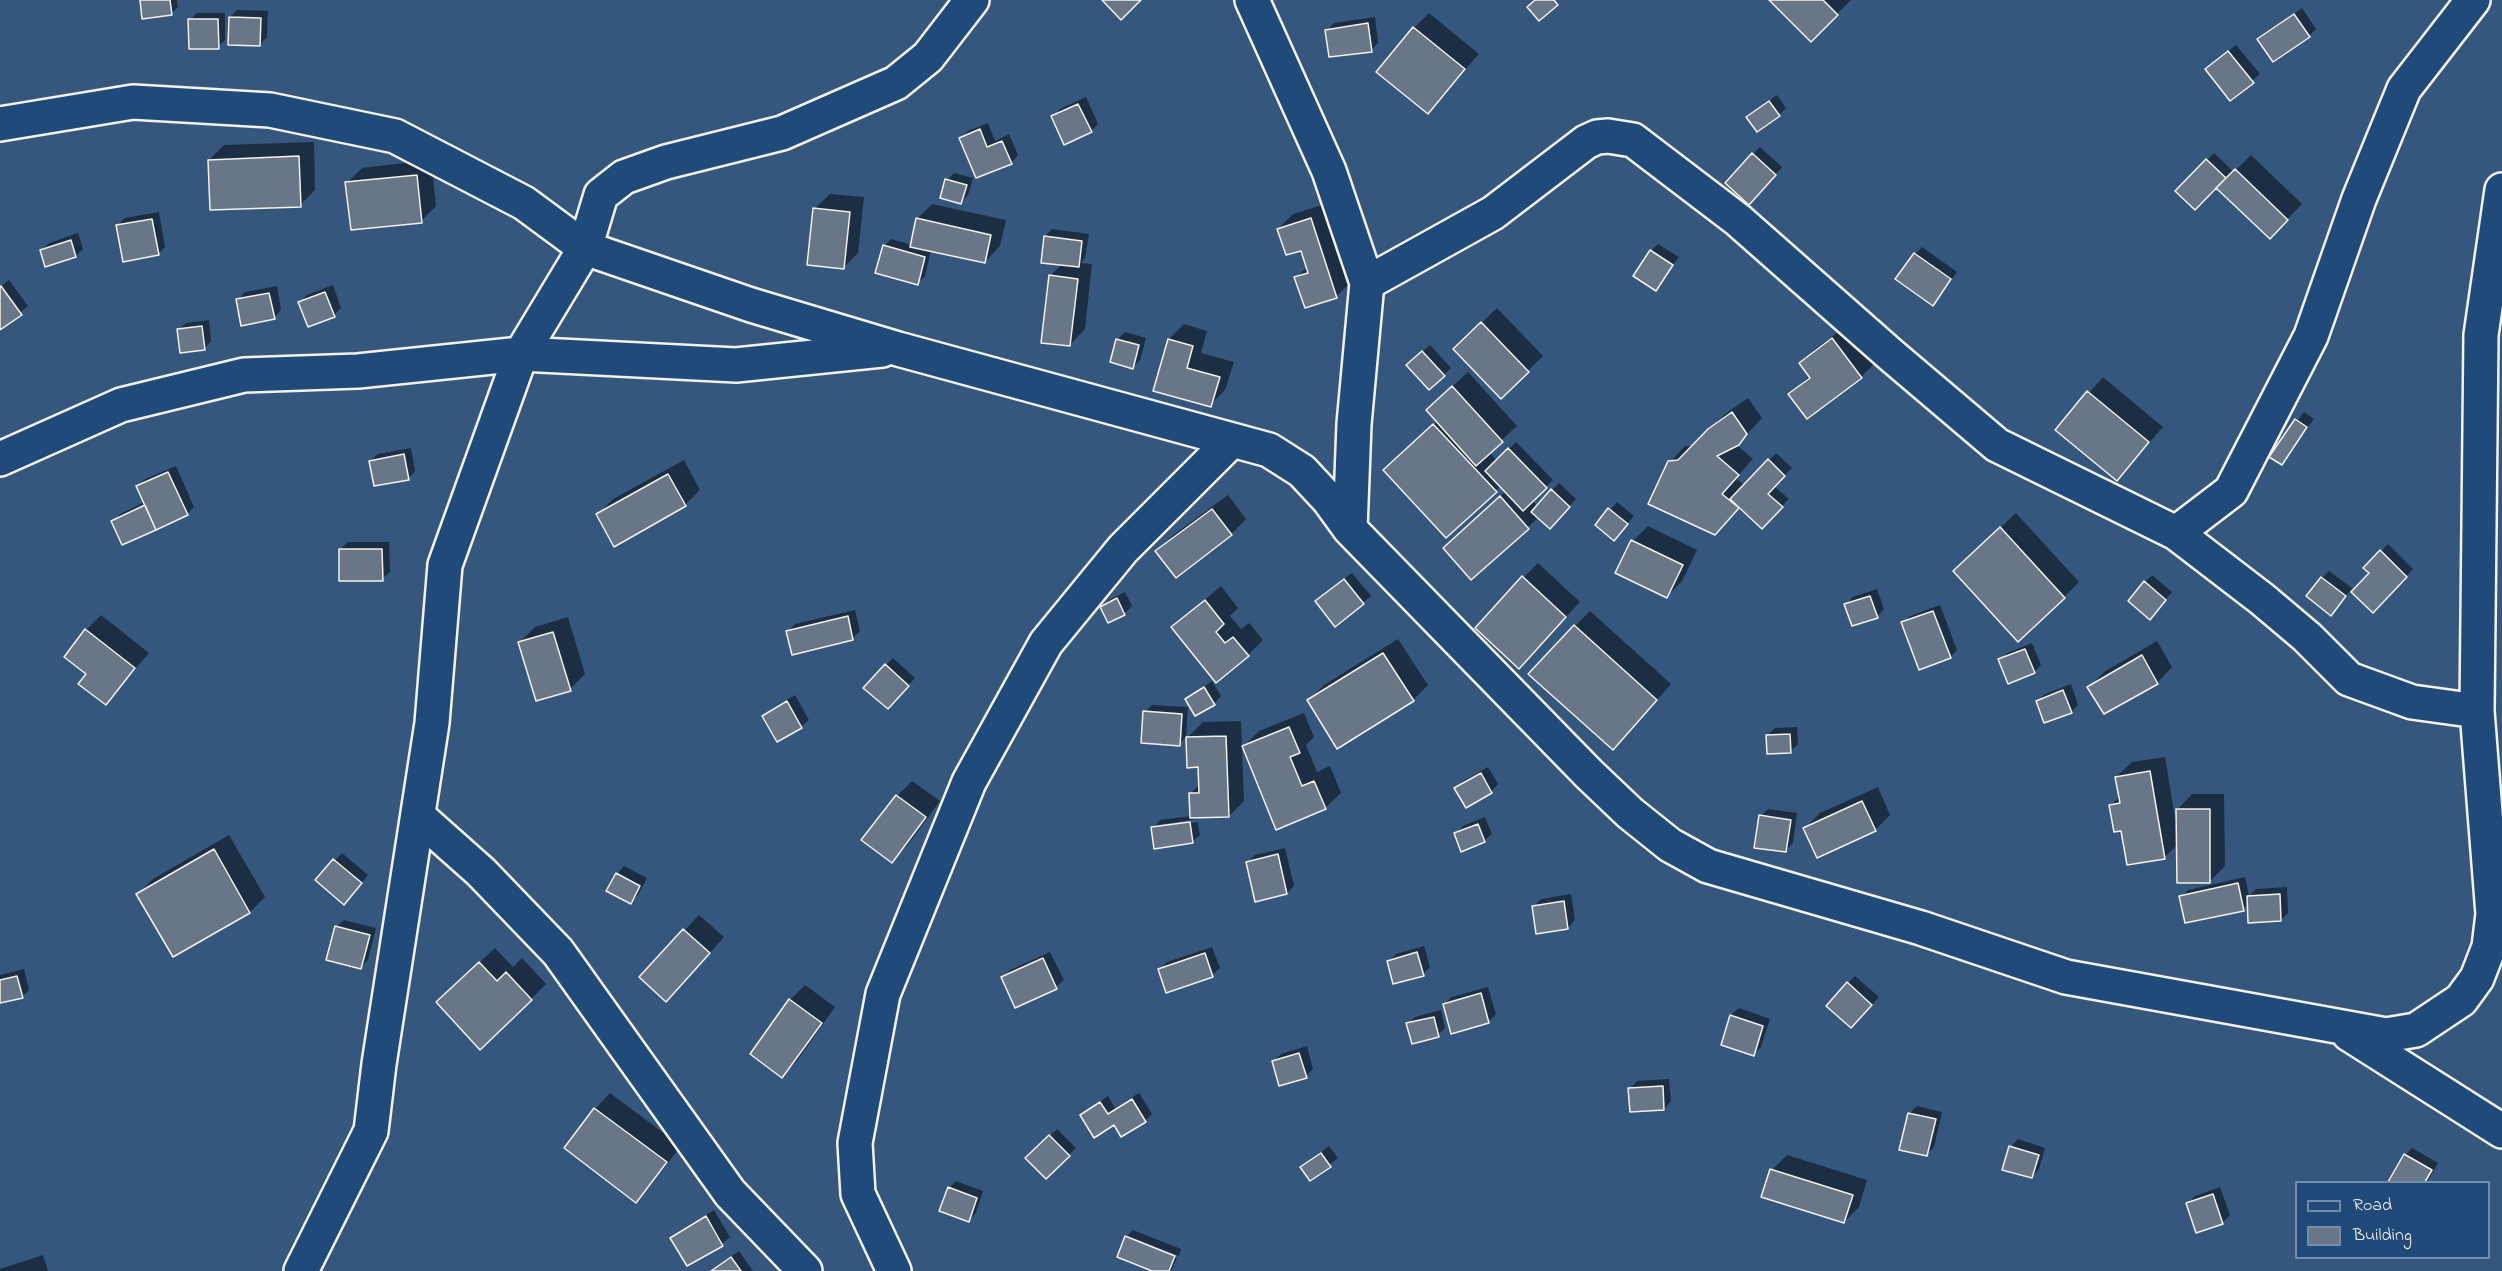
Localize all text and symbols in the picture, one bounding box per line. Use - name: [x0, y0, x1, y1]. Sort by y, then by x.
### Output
- legend: [2295, 1181, 2490, 1259]
- text: Road: [2353, 1193, 2392, 1219]
- text: Building: [2353, 1223, 2412, 1249]

